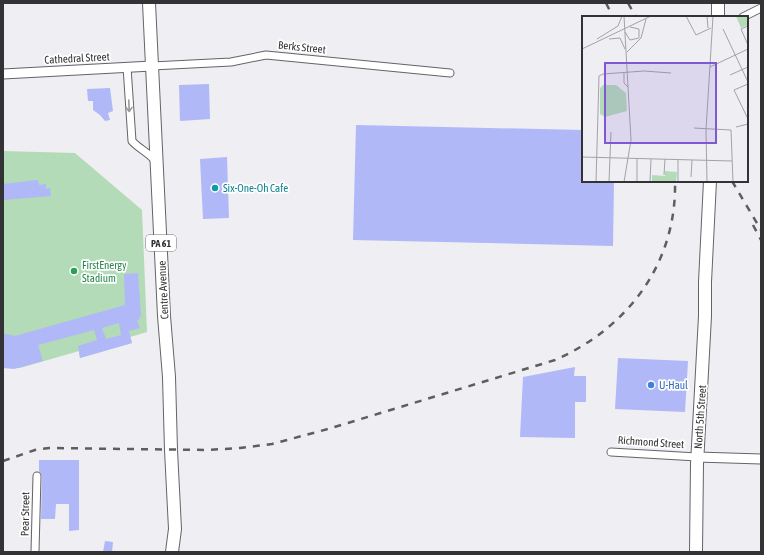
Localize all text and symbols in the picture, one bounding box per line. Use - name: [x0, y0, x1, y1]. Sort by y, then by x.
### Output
- inset map: [582, 16, 748, 182]
- street label: Berks Street: [278, 39, 326, 55]
- street label: Cathedral Street: [44, 50, 110, 66]
- one-way arrow: [125, 99, 133, 112]
- place label: Six-One-Oh Cafe: [223, 182, 288, 194]
- marker: Six-One-Oh Cafe: [210, 183, 220, 193]
- road number: PA 61: [146, 235, 176, 251]
- place label: FirstEnergy Stadium: [82, 259, 127, 284]
- street label: Centre Avenue: [155, 260, 171, 320]
- marker: FirstEnergy Stadium: [69, 266, 79, 276]
- place label: U-Haul: [659, 379, 688, 391]
- marker: U-Haul: [646, 380, 656, 390]
- street label: North 5th Street: [692, 385, 708, 449]
- street label: Richmond Street: [617, 434, 685, 450]
- street label: Pear Street: [19, 492, 31, 536]

